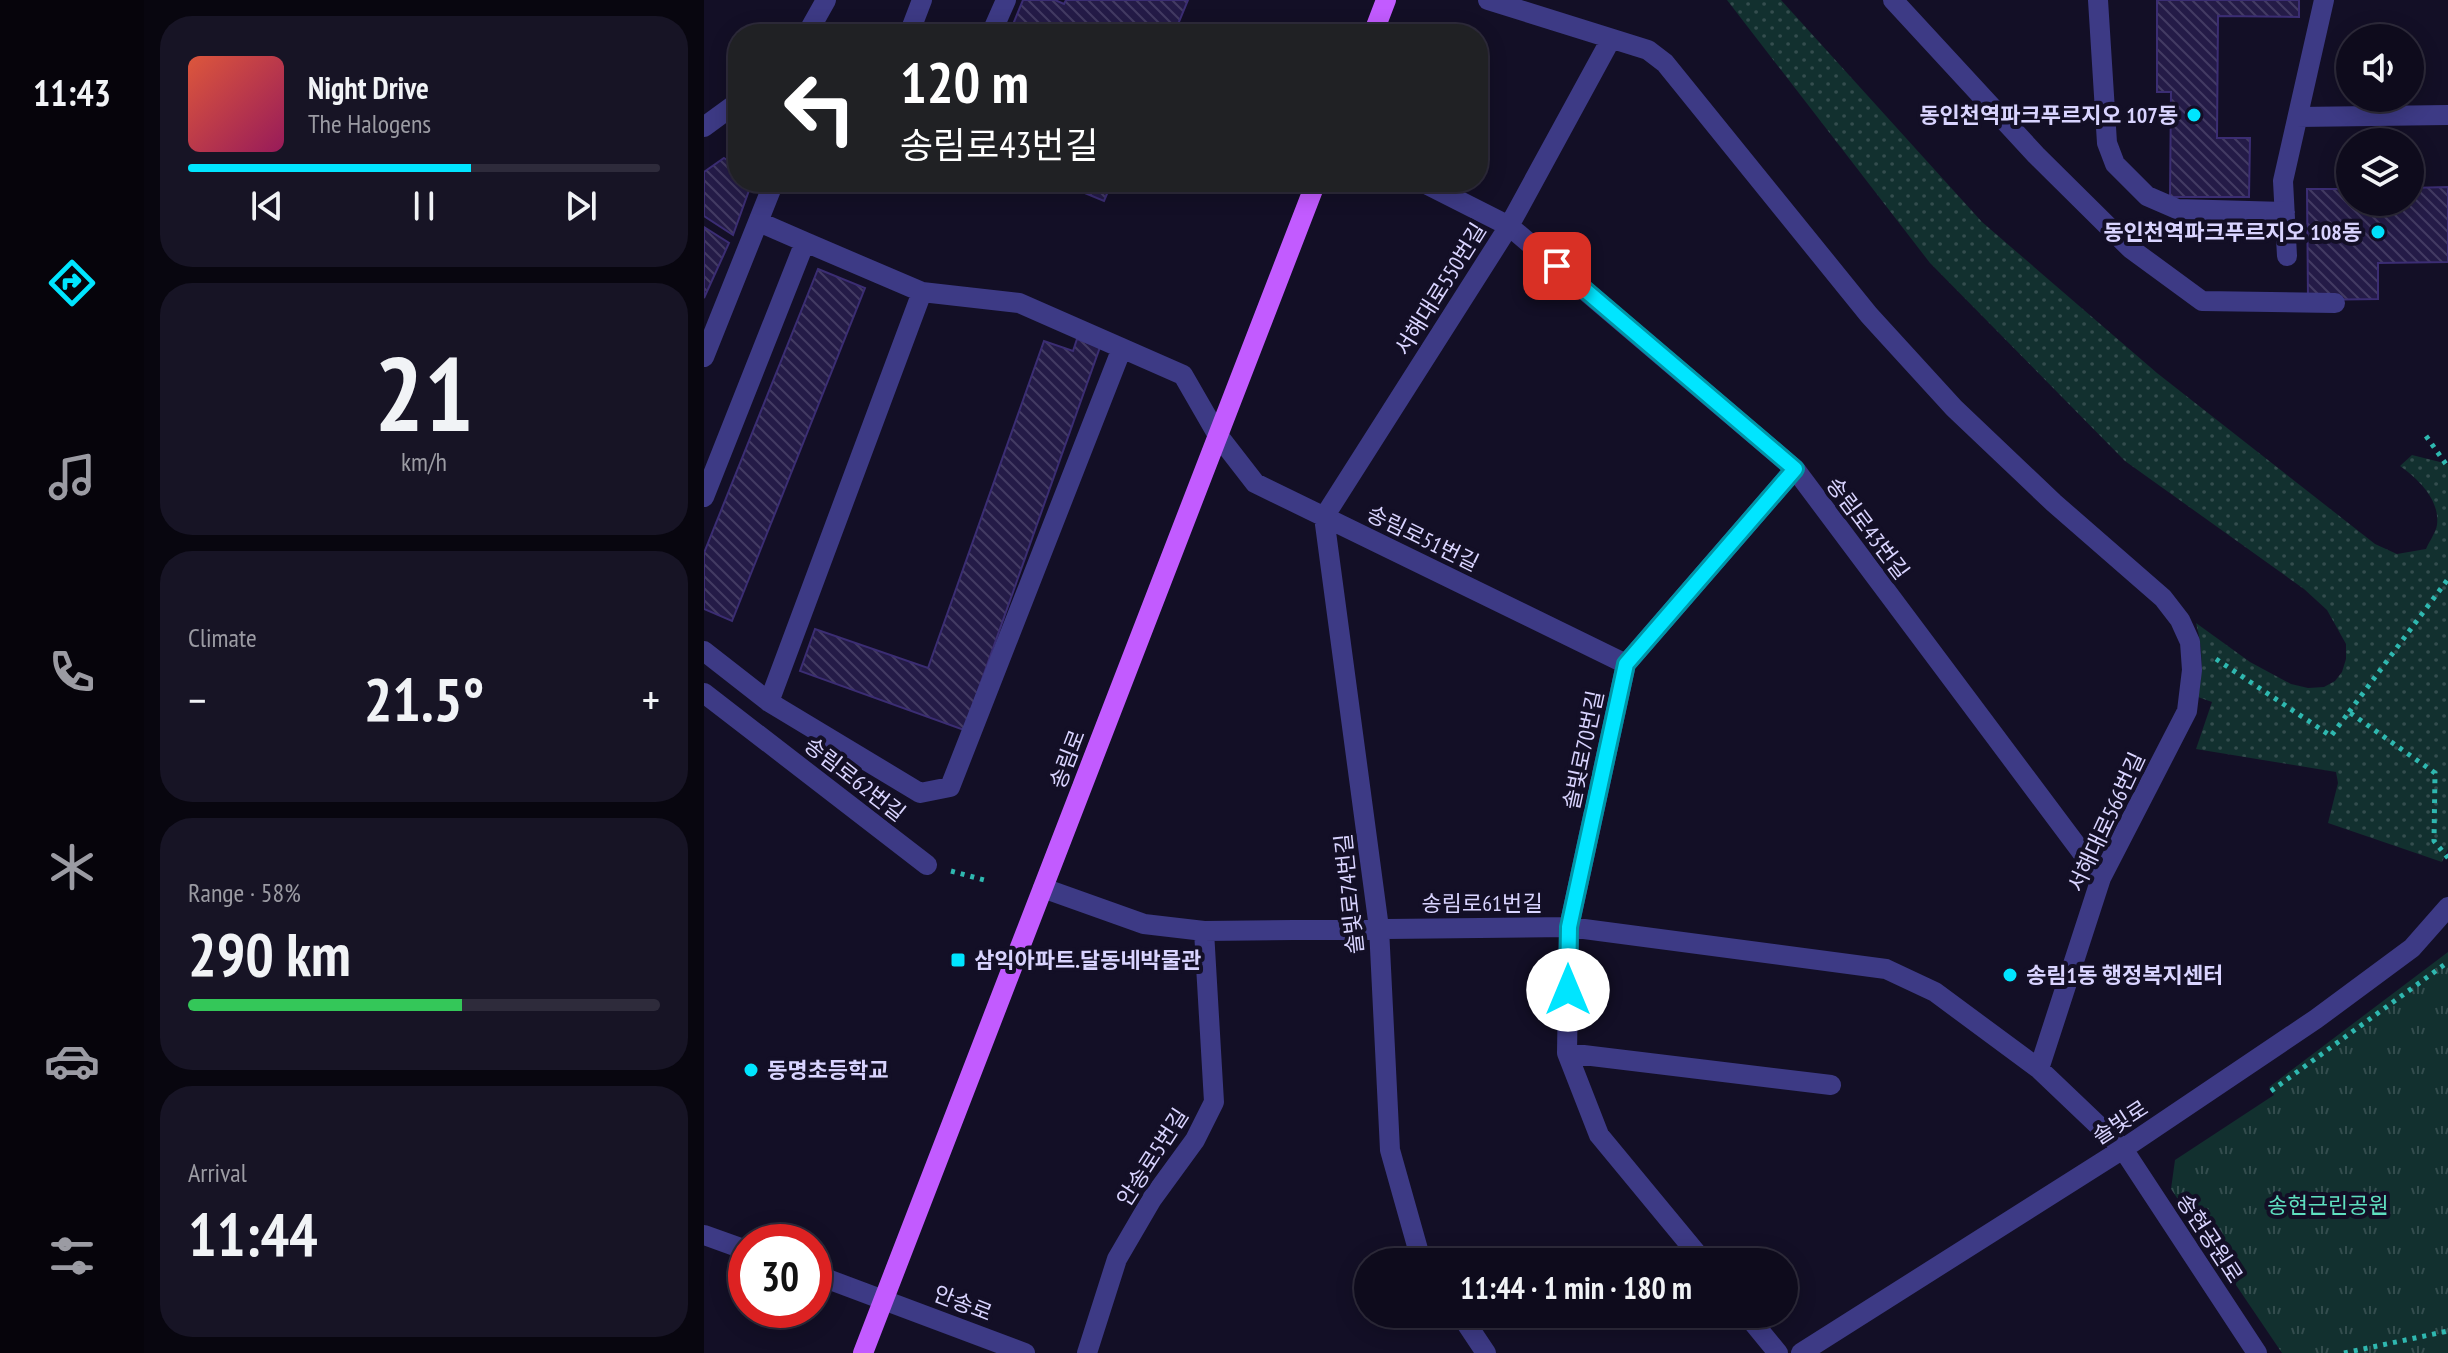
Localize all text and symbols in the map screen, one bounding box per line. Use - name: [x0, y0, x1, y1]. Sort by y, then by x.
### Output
- map controls: [2336, 24, 2424, 216]
- button: sound: [2336, 24, 2424, 112]
- text: 120 m: [900, 46, 1029, 118]
- icon: left: [768, 56, 872, 160]
- text: Night Drive: [308, 68, 429, 107]
- text: 11:43: [33, 69, 111, 116]
- place label: 동인천역파크푸르지오 107동: [1919, 101, 2178, 129]
- marker: 동인천역파크푸르지오 107동: [2185, 106, 2203, 124]
- text: The Halogens: [308, 107, 431, 140]
- text: 송림로43번길: [900, 121, 1098, 168]
- button: layers: [2336, 128, 2424, 216]
- icon: previous: [245, 184, 289, 228]
- icon: pause: [402, 184, 446, 228]
- icon: next: [559, 184, 603, 228]
- street label: 서해대로550번길: [1388, 217, 1492, 361]
- place label: 동인천역파크푸르지오 108동: [2103, 218, 2362, 246]
- marker: 동인천역파크푸르지오 108동: [2369, 223, 2387, 241]
- pin: [1523, 232, 1591, 300]
- icon: arrive: [1535, 244, 1579, 288]
- icon: directions: [44, 255, 100, 311]
- text: 21: [374, 325, 474, 460]
- text: km/h: [401, 445, 447, 478]
- icon: music: [44, 449, 100, 505]
- street label: 송림로43번길: [1820, 471, 1916, 585]
- street label: 송림로51번길: [1362, 499, 1484, 577]
- text: Climate: [188, 621, 257, 654]
- icon: phone: [44, 644, 100, 700]
- text: 21.5°: [364, 660, 484, 738]
- text: −: [188, 671, 206, 728]
- text: +: [642, 671, 660, 728]
- street label: 솔빛로70번길: [1557, 688, 1609, 812]
- street label: 송림로: [1043, 726, 1091, 792]
- street label: 송림로62번길: [799, 731, 911, 827]
- street label: 서해대로566번길: [2061, 748, 2151, 896]
- street label: 솔빛로74번길: [1329, 832, 1369, 956]
- icon: climate: [44, 839, 100, 895]
- text: Range · 58%: [188, 876, 301, 909]
- street label: 송림로61번길: [1421, 889, 1543, 917]
- text: 290 km: [188, 915, 351, 993]
- place label: 삼익아파트.달동네박물관: [974, 946, 1201, 974]
- position arrow: [1526, 948, 1610, 1032]
- marker: 삼익아파트.달동네박물관: [949, 951, 967, 969]
- place label: 송림1동 행정복지센터: [2026, 961, 2223, 989]
- marker: 송림1동 행정복지센터: [2001, 966, 2019, 984]
- icon: car: [44, 1033, 100, 1089]
- place label: 동명초등학교: [767, 1056, 888, 1084]
- marker: 동명초등학교: [742, 1061, 760, 1079]
- street label: 솔빛로: [2087, 1094, 2153, 1150]
- street label: 안송로5번길: [1110, 1103, 1194, 1211]
- text: Arrival: [188, 1156, 247, 1189]
- street label: 송현공원로: [2171, 1188, 2249, 1288]
- park label: 송현근린공원: [2267, 1191, 2389, 1219]
- text: 11:44: [188, 1195, 318, 1273]
- speed limit sign: 30: [728, 1224, 832, 1328]
- icon: filters: [44, 1228, 100, 1284]
- text: 11:44 · 1 min · 180 m: [1460, 1268, 1692, 1307]
- street label: 안송로: [930, 1279, 996, 1327]

